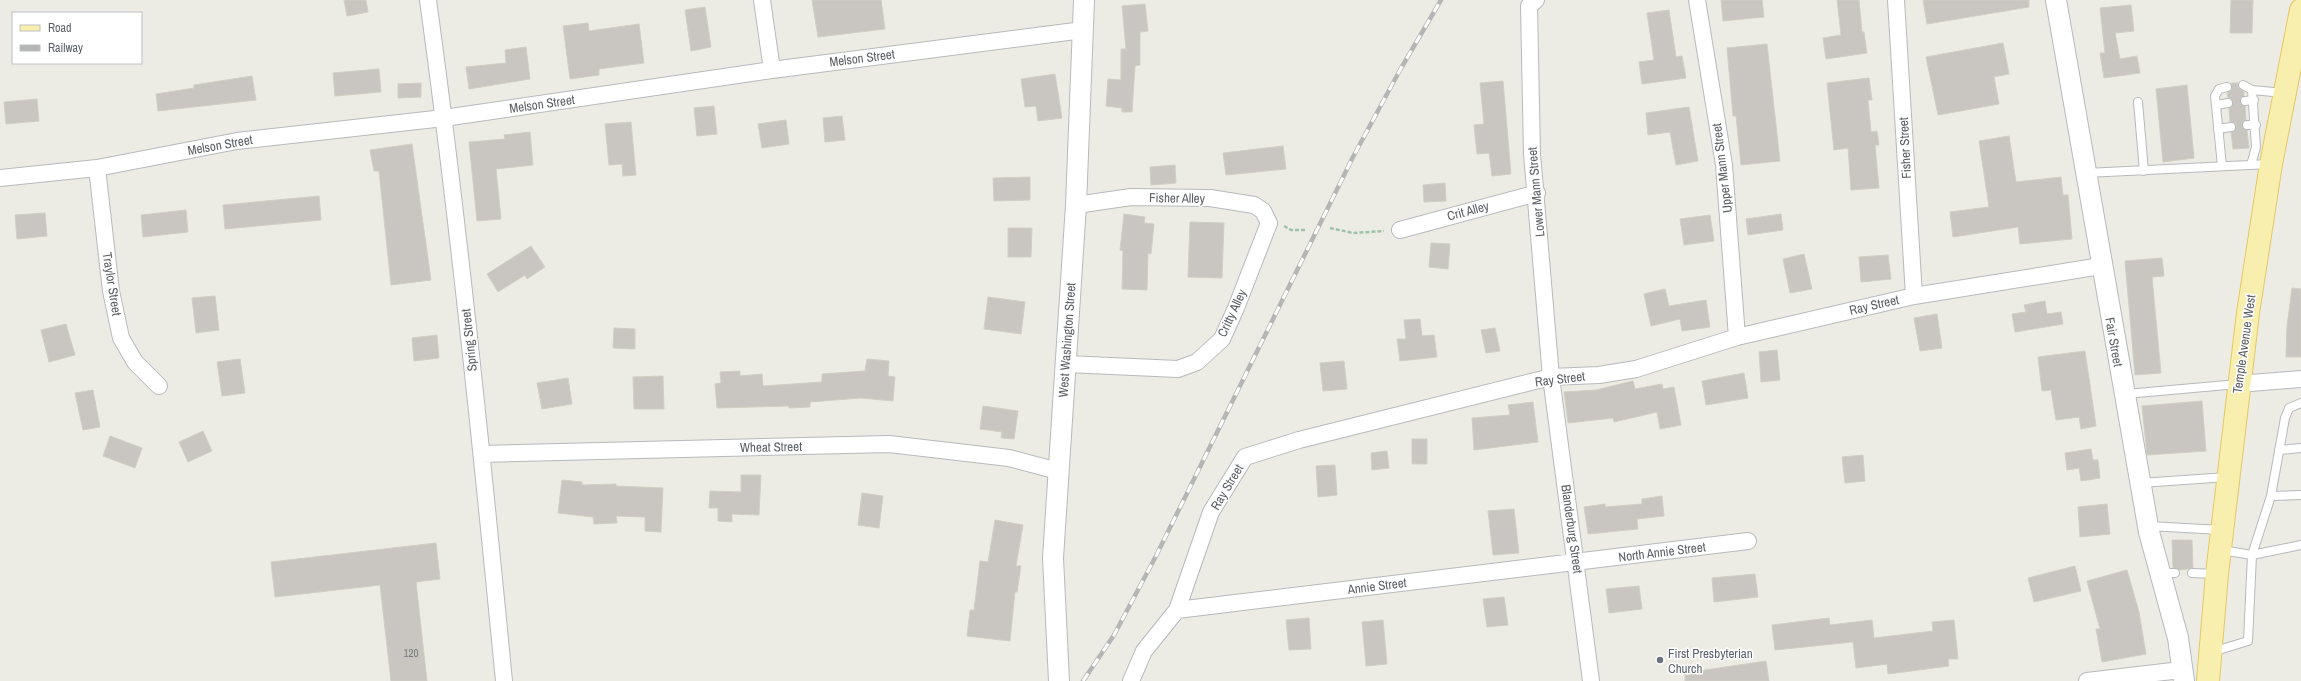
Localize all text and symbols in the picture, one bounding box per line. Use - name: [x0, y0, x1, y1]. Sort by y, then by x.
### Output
- legend: [12, 12, 142, 64]
- text: Road: [48, 20, 72, 36]
- text: Railway: [48, 40, 83, 56]
- street label: Melson Street: [828, 46, 896, 70]
- street label: Melson Street: [508, 91, 576, 117]
- street label: Fisher Street: [1895, 117, 1915, 179]
- street label: Upper Mann Street: [1708, 122, 1736, 214]
- street label: Melson Street: [186, 131, 254, 159]
- street label: Lower Mann Street: [1524, 146, 1548, 238]
- street label: Fisher Alley: [1149, 189, 1206, 207]
- street label: Crit Alley: [1445, 197, 1491, 225]
- street label: Traylor Street: [99, 251, 125, 317]
- street label: West Washington Street: [1055, 282, 1079, 398]
- street label: Critty Alley: [1214, 286, 1251, 340]
- street label: Ray Street: [1848, 291, 1900, 319]
- street label: Temple Avenue West: [2229, 293, 2259, 395]
- street label: Spring Street: [457, 308, 481, 372]
- street label: Fair Street: [2101, 316, 2127, 368]
- street label: Ray Street: [1534, 367, 1586, 391]
- street label: Wheat Street: [740, 438, 802, 456]
- street label: Ray Street: [1207, 461, 1247, 513]
- street label: Blanderburg Street: [1557, 484, 1587, 575]
- street label: North Annie Street: [1617, 538, 1707, 566]
- street label: Annie Street: [1346, 574, 1407, 598]
- place label: First Presbyterian Church: [1668, 645, 1753, 677]
- house number: 120: [403, 646, 419, 660]
- marker: First Presbyterian Church: [1655, 655, 1665, 665]

